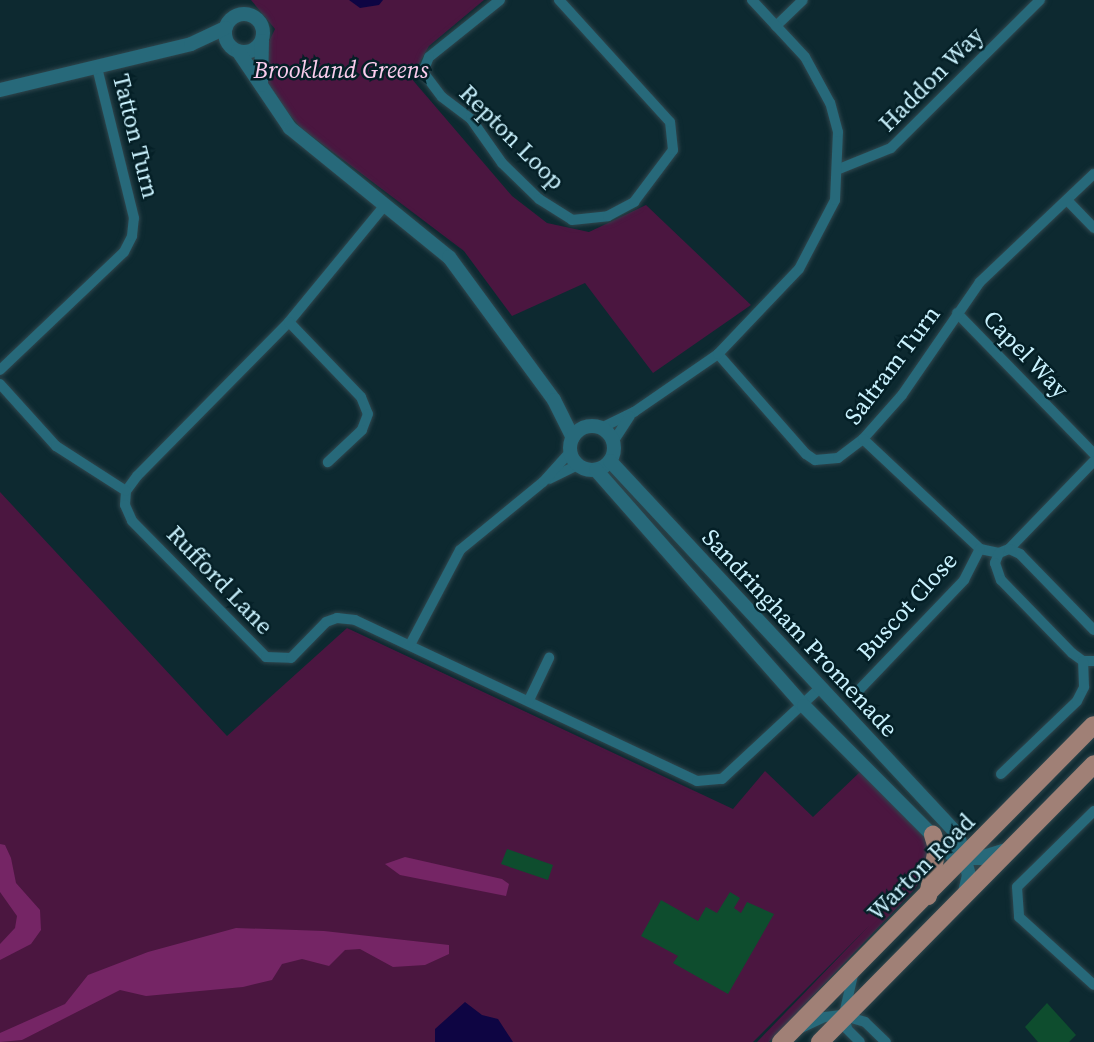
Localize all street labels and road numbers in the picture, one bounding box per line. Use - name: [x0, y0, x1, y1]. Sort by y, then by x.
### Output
- street label: Haddon Way: [872, 20, 990, 138]
- street label: Tatton Turn: [107, 71, 165, 201]
- street label: Repton Loop: [454, 79, 570, 195]
- street label: Saltram Turn: [838, 300, 946, 430]
- street label: Capel Way: [977, 304, 1075, 404]
- street label: Rufford Lane: [161, 520, 279, 640]
- street label: Sandringham Promenade: [696, 523, 904, 743]
- street label: Buscot Close: [851, 546, 963, 666]
- street label: Warton Road: [861, 807, 981, 927]

